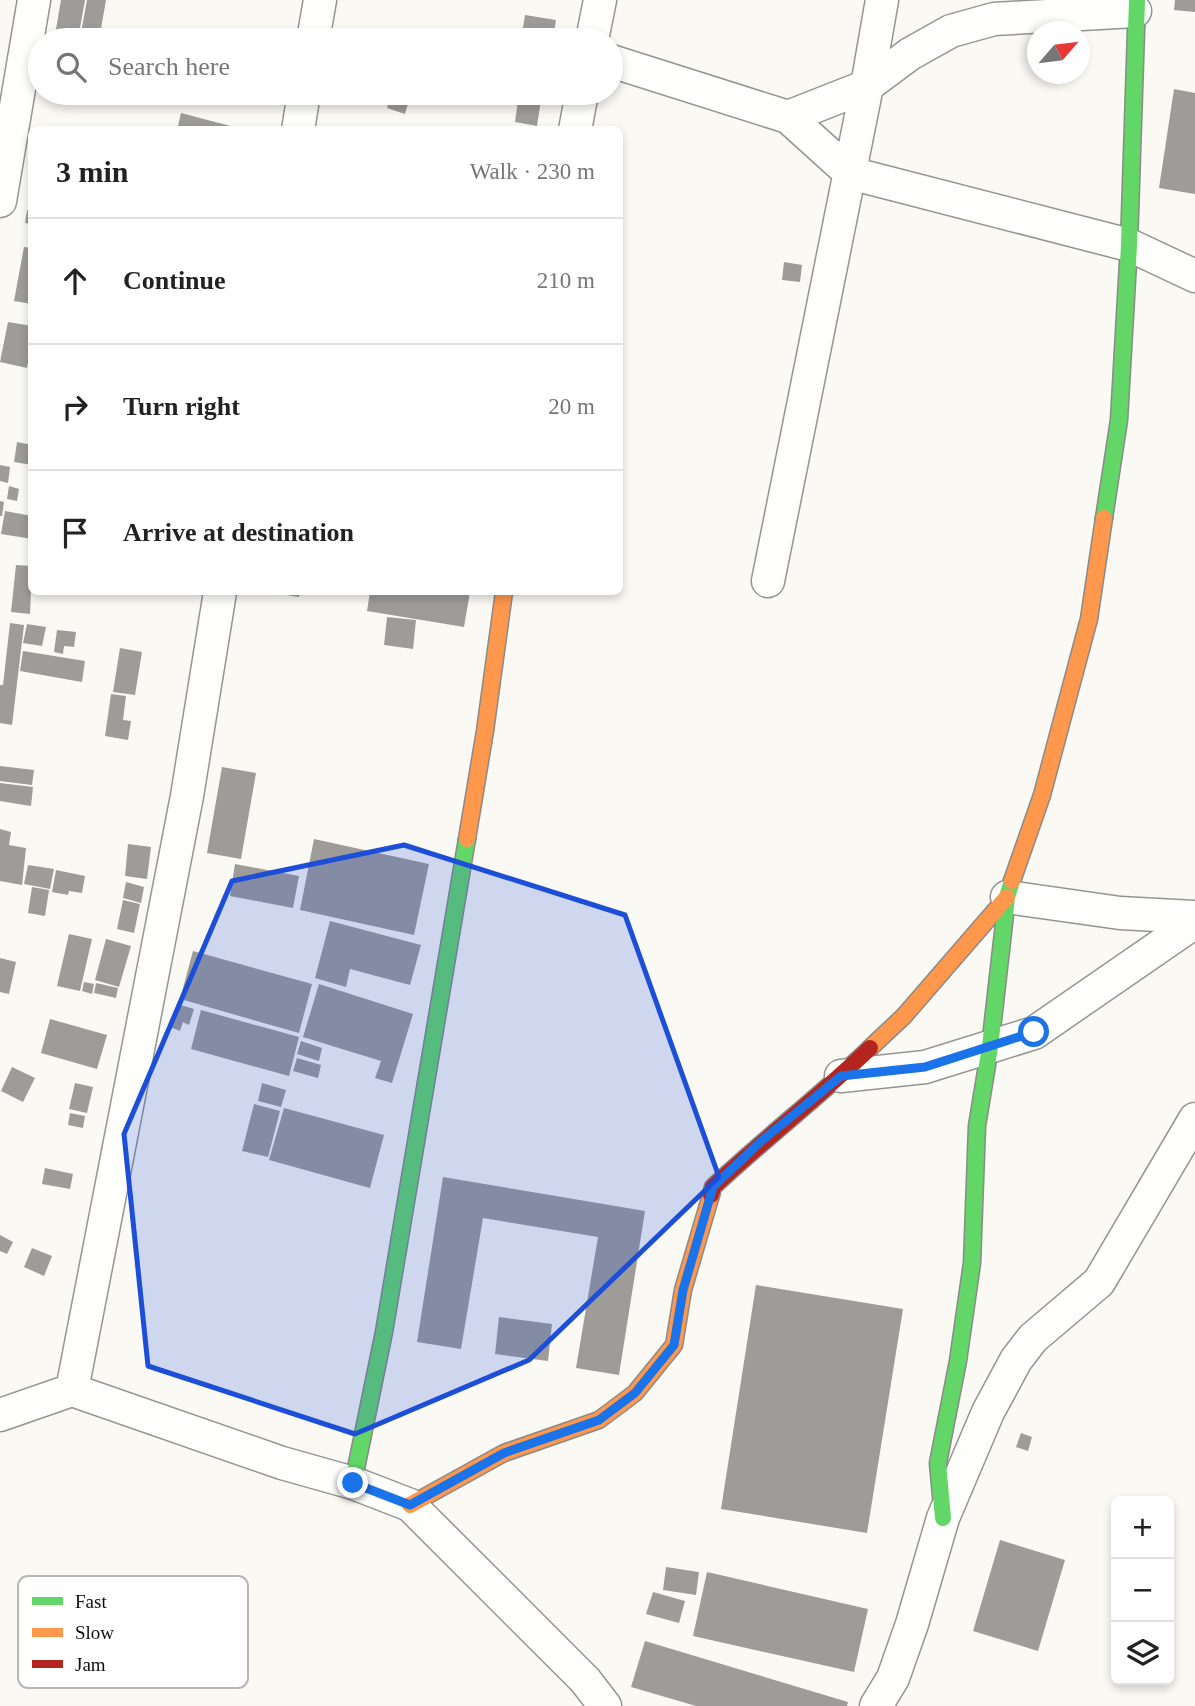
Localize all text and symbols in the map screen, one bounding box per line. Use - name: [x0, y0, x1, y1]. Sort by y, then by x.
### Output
- north arrow: [1027, 21, 1090, 84]
- search box: [28, 28, 623, 105]
- icon: search: [52, 48, 90, 86]
- text: Search here: [108, 52, 230, 81]
- text: 3 min: [56, 155, 129, 188]
- text: Walk · 230 m: [470, 159, 595, 184]
- icon: ahead: [56, 262, 94, 300]
- text: Continue: [123, 266, 226, 295]
- text: 210 m: [537, 268, 595, 293]
- icon: right: [56, 388, 94, 426]
- text: Turn right: [123, 392, 240, 421]
- text: 20 m: [548, 394, 595, 419]
- icon: arrive: [56, 514, 94, 552]
- text: Arrive at destination: [123, 518, 354, 547]
- route start: [1018, 1016, 1049, 1047]
- route end: [337, 1467, 368, 1498]
- map controls: [1111, 1496, 1174, 1685]
- button: +: [1111, 1496, 1174, 1559]
- button: −: [1111, 1559, 1174, 1622]
- legend: [18, 1576, 248, 1688]
- text: Fast: [75, 1591, 107, 1612]
- text: Slow: [75, 1622, 114, 1643]
- button: layers: [1111, 1622, 1174, 1685]
- text: Jam: [75, 1654, 106, 1675]

